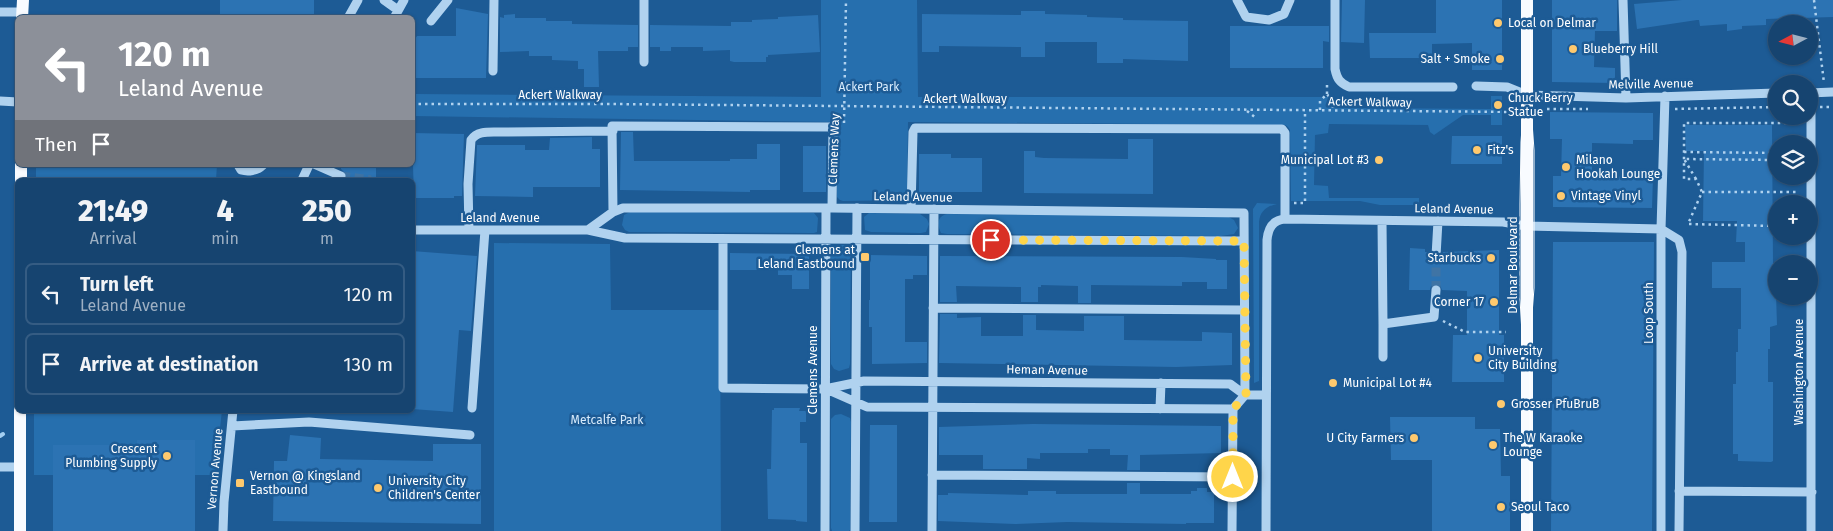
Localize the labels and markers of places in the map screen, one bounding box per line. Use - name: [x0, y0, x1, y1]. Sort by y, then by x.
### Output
- place label: Local on Delmar: [1508, 16, 1596, 30]
- marker: Local on Delmar: [1492, 17, 1504, 29]
- place label: Blueberry Hill: [1583, 42, 1658, 56]
- marker: Blueberry Hill: [1567, 43, 1579, 55]
- place label: Salt + Smoke: [1420, 52, 1490, 66]
- marker: Salt + Smoke: [1494, 53, 1506, 65]
- place label: Chuck Berry Statue: [1508, 91, 1573, 119]
- marker: Chuck Berry Statue: [1492, 99, 1504, 111]
- place label: Fitz's: [1487, 143, 1514, 157]
- marker: Fitz's: [1471, 144, 1483, 156]
- place label: Municipal Lot #3: [1281, 153, 1369, 167]
- place label: Milano Hookah Lounge: [1576, 153, 1660, 181]
- marker: Municipal Lot #3: [1373, 154, 1385, 166]
- marker: Milano Hookah Lounge: [1560, 161, 1572, 173]
- place label: Vintage Vinyl: [1571, 189, 1641, 203]
- marker: Vintage Vinyl: [1555, 190, 1567, 202]
- pin: [970, 219, 1012, 261]
- place label: Clemens at Leland Eastbound: [757, 243, 856, 271]
- marker: Clemens at Leland Eastbound: [859, 251, 871, 263]
- place label: Starbucks: [1428, 251, 1481, 265]
- marker: Starbucks: [1485, 252, 1497, 264]
- place label: Corner 17: [1434, 295, 1484, 309]
- marker: Corner 17: [1488, 296, 1500, 308]
- place label: University City Building: [1488, 344, 1557, 372]
- marker: University City Building: [1472, 352, 1484, 364]
- place label: Municipal Lot #4: [1343, 376, 1432, 390]
- marker: Municipal Lot #4: [1327, 377, 1339, 389]
- place label: Grosser PfuBruB: [1511, 397, 1599, 411]
- marker: Grosser PfuBruB: [1495, 398, 1507, 410]
- place label: U City Farmers: [1326, 431, 1404, 445]
- place label: The W Karaoke Lounge: [1503, 431, 1583, 459]
- marker: U City Farmers: [1408, 432, 1420, 444]
- marker: The W Karaoke Lounge: [1487, 439, 1499, 451]
- place label: Crescent Plumbing Supply: [65, 442, 158, 470]
- marker: Crescent Plumbing Supply: [161, 450, 173, 462]
- place label: Vernon @ Kingsland Eastbound: [250, 469, 361, 497]
- place label: University City Children's Center: [388, 474, 480, 502]
- marker: Vernon @ Kingsland Eastbound: [234, 477, 246, 489]
- marker: University City Children's Center: [372, 482, 384, 494]
- place label: Seoul Taco: [1511, 500, 1569, 514]
- marker: Seoul Taco: [1495, 501, 1507, 513]

